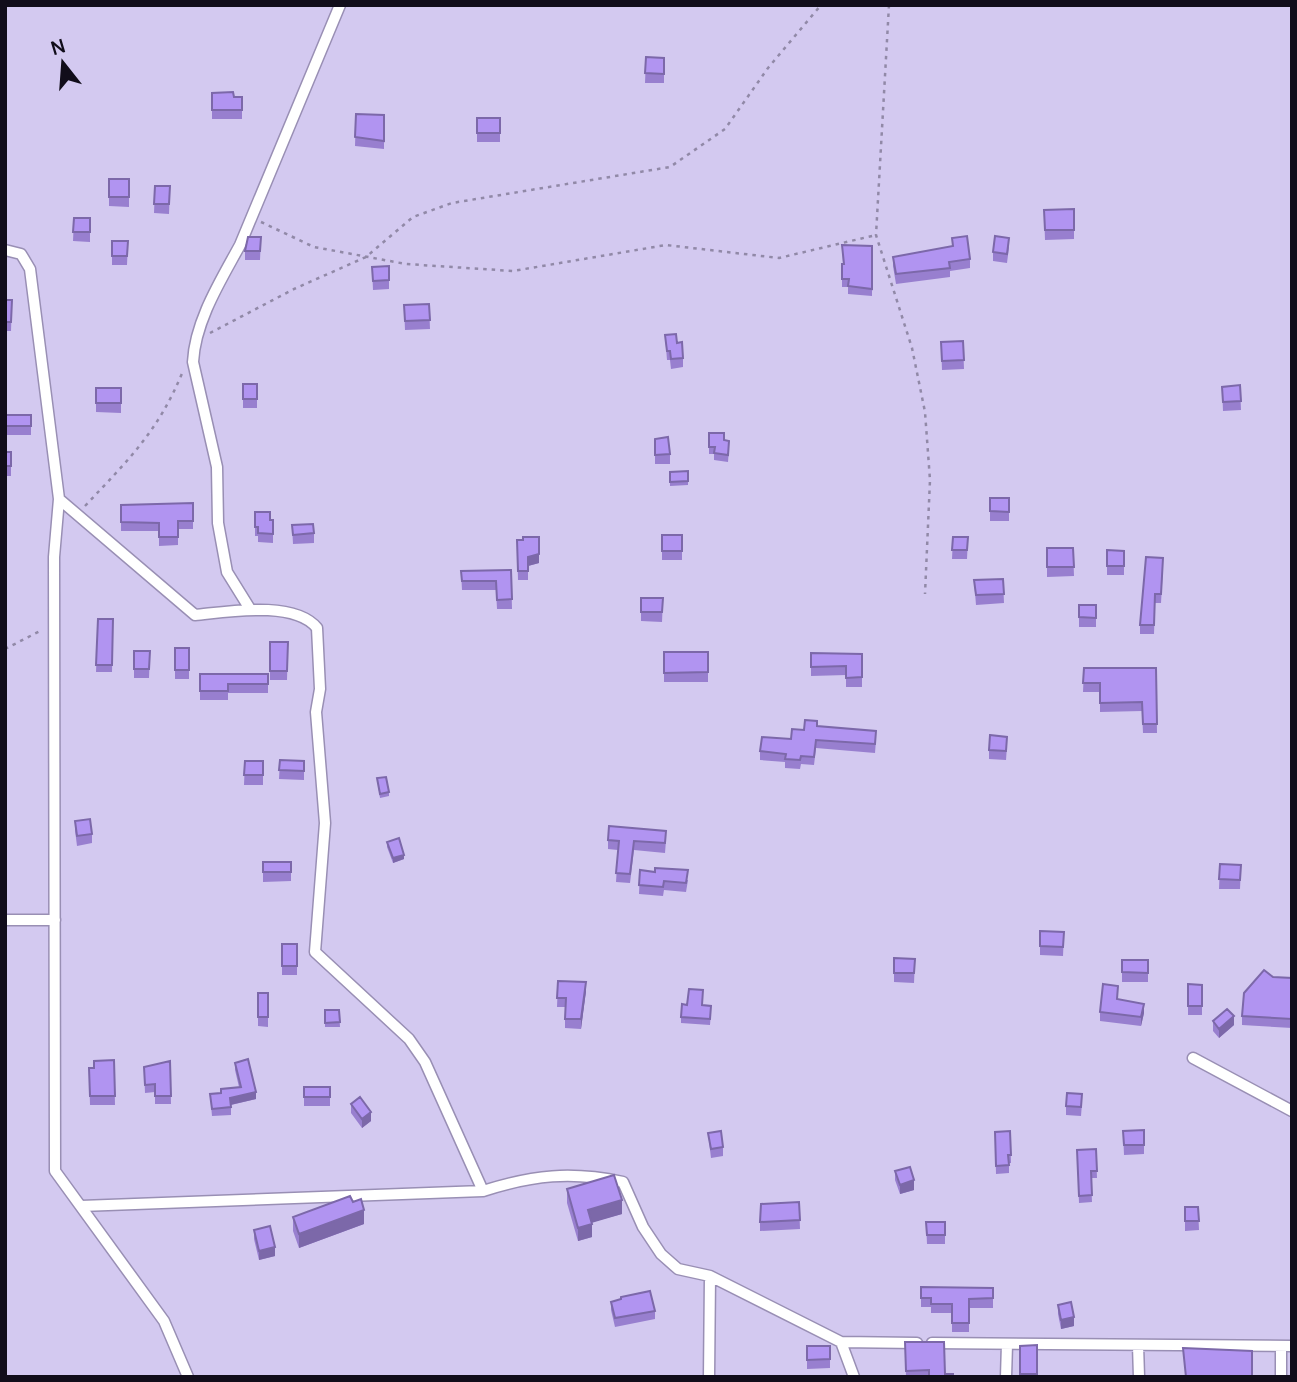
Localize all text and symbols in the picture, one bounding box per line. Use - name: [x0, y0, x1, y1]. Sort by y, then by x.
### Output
- north arrow: [28, 28, 98, 98]
- text: N: [48, 32, 68, 61]

